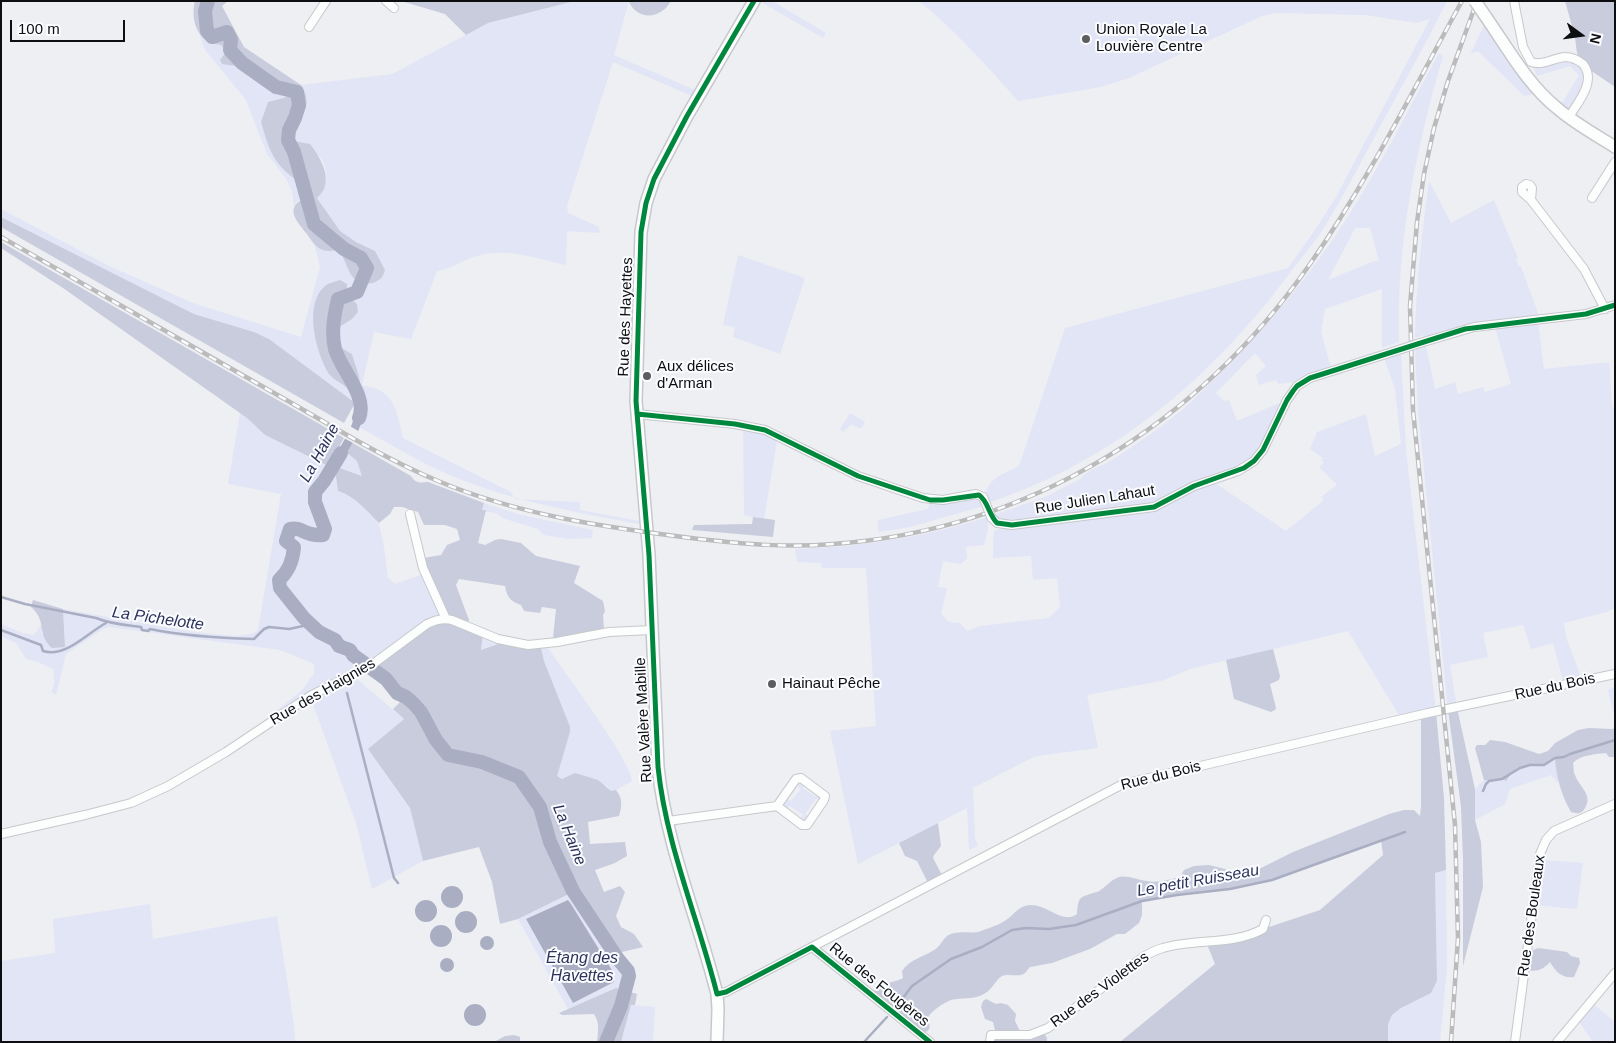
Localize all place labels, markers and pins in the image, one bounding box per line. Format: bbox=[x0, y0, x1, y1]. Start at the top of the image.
place label: Union Royale La Louvière Centre bbox=[1096, 21, 1207, 56]
marker: Union Royale La Louvière Centre bbox=[1080, 33, 1092, 45]
place label: Aux délices d'Arman bbox=[657, 358, 734, 393]
marker: Aux délices d'Arman bbox=[641, 370, 653, 382]
place label: Hainaut Pêche bbox=[782, 675, 880, 693]
marker: Hainaut Pêche bbox=[766, 678, 778, 690]

